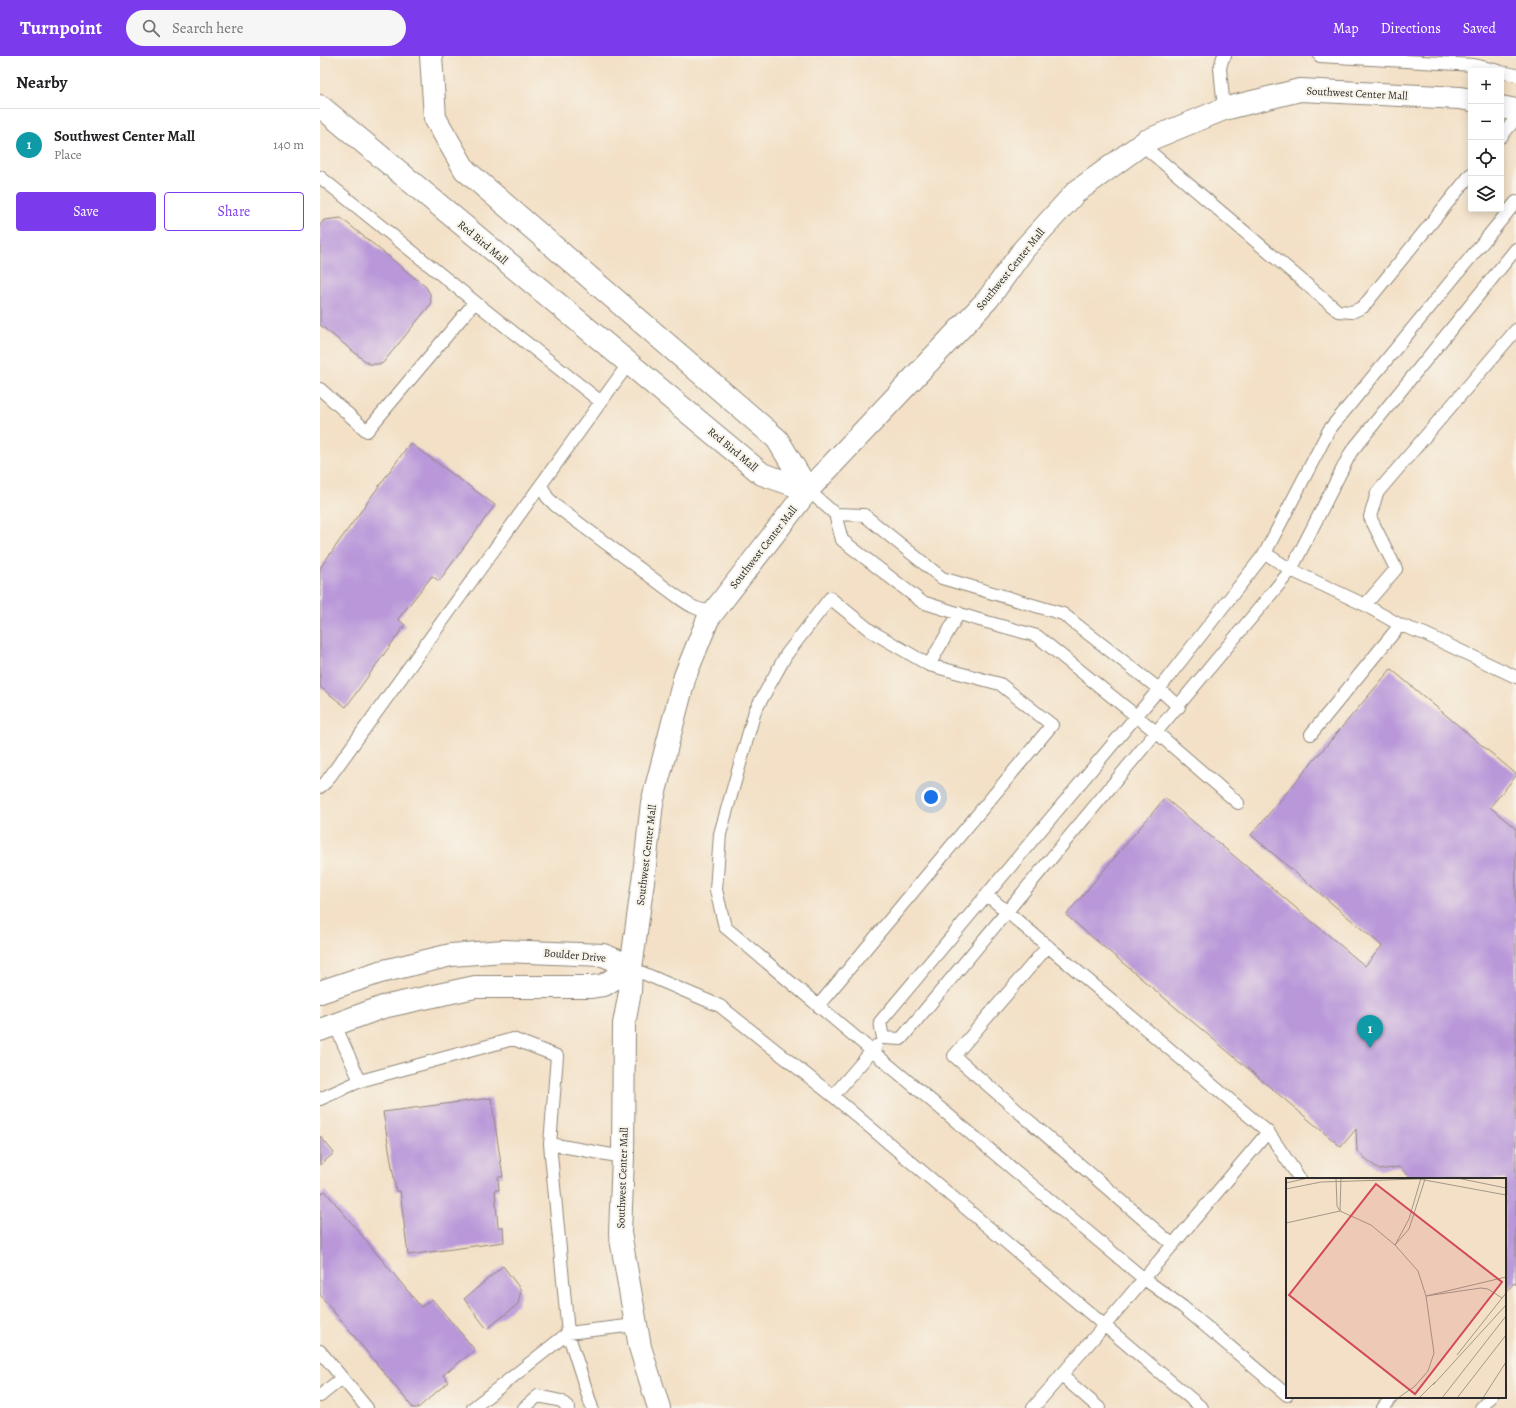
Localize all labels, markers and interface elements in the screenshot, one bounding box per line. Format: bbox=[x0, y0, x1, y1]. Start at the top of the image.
search box bbox=[126, 10, 406, 46]
text: Turnpoint bbox=[20, 15, 102, 41]
icon: search bbox=[140, 17, 162, 39]
text: Search here bbox=[172, 18, 243, 38]
text: Map bbox=[1333, 19, 1359, 38]
text: Directions bbox=[1381, 19, 1441, 38]
text: Saved bbox=[1463, 19, 1496, 38]
map controls bbox=[1468, 68, 1504, 212]
button: + bbox=[1468, 68, 1504, 104]
text: Nearby bbox=[16, 71, 67, 94]
street label: Southwest Center Mall bbox=[1306, 83, 1408, 104]
button: − bbox=[1468, 104, 1504, 140]
text: Southwest Center Mall bbox=[54, 126, 195, 146]
text: 1 bbox=[27, 136, 31, 153]
text: 140 m bbox=[273, 136, 304, 153]
button: locate bbox=[1468, 140, 1504, 176]
text: Place bbox=[54, 146, 82, 163]
button: layers bbox=[1468, 176, 1504, 212]
button: Save bbox=[16, 192, 156, 231]
button: Share bbox=[164, 192, 304, 231]
street label: Red Bird Mall bbox=[455, 217, 511, 268]
street label: Southwest Center Mall bbox=[973, 225, 1048, 313]
street label: Red Bird Mall bbox=[705, 424, 761, 475]
street label: Southwest Center Mall bbox=[726, 503, 801, 592]
your location bbox=[921, 787, 941, 807]
street label: Southwest Center Mall bbox=[633, 804, 660, 906]
street label: Boulder Drive bbox=[543, 945, 607, 966]
pin: 1 bbox=[1357, 1015, 1383, 1048]
street label: Southwest Center Mall bbox=[613, 1127, 632, 1229]
inset map bbox=[1286, 1178, 1506, 1398]

